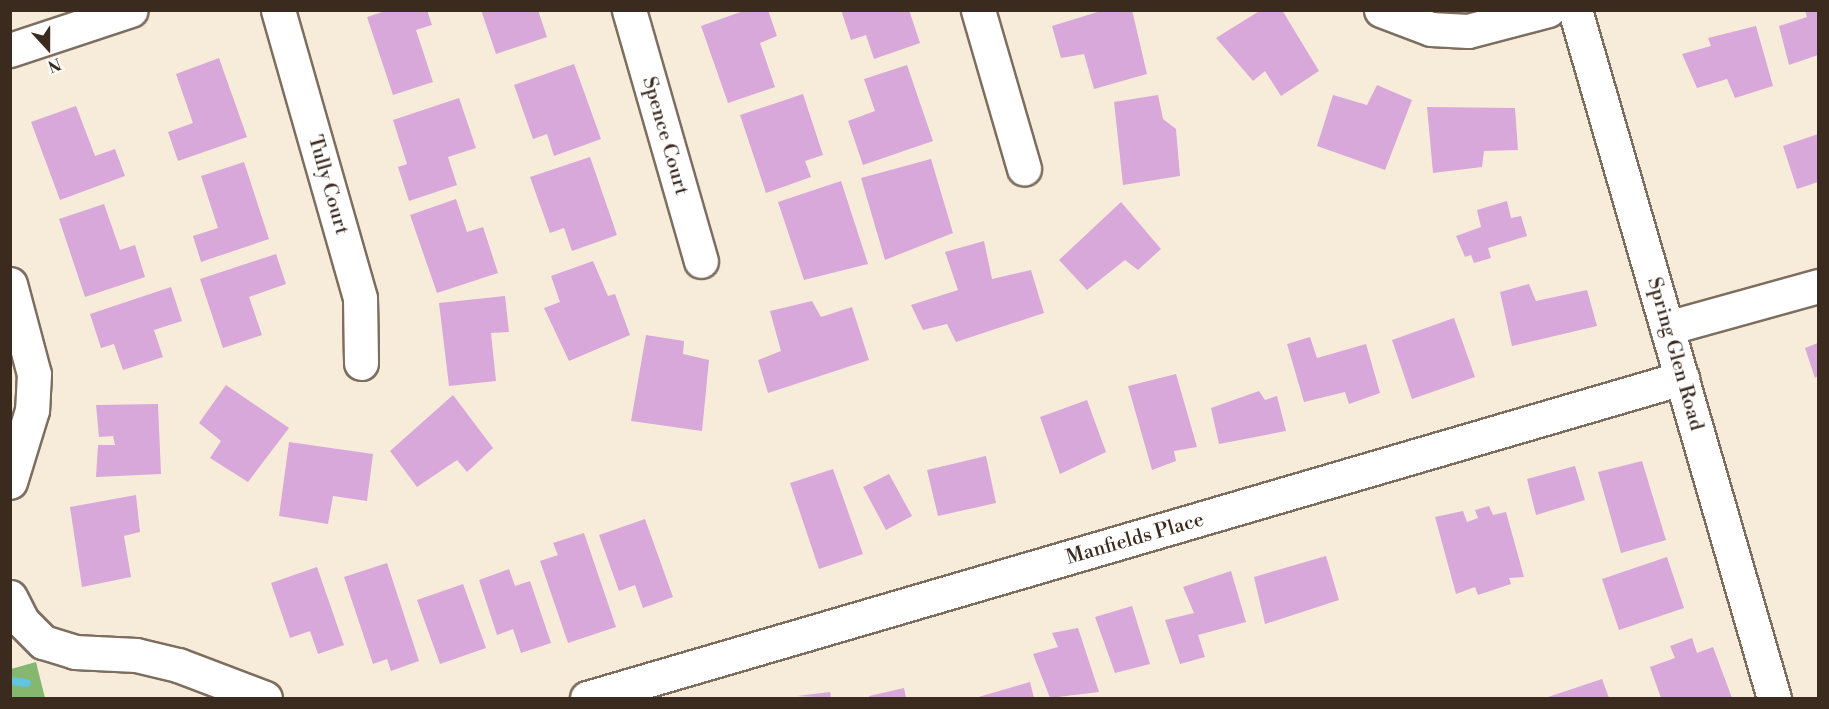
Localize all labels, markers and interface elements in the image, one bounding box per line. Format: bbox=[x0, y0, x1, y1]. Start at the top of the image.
north arrow bbox=[18, 18, 78, 78]
text: N bbox=[45, 53, 64, 76]
street label: Spence Court bbox=[637, 74, 693, 198]
street label: Tully Court bbox=[302, 133, 354, 237]
street label: Spring Glen Road bbox=[1642, 275, 1708, 433]
street label: Manfields Place bbox=[1063, 508, 1207, 570]

